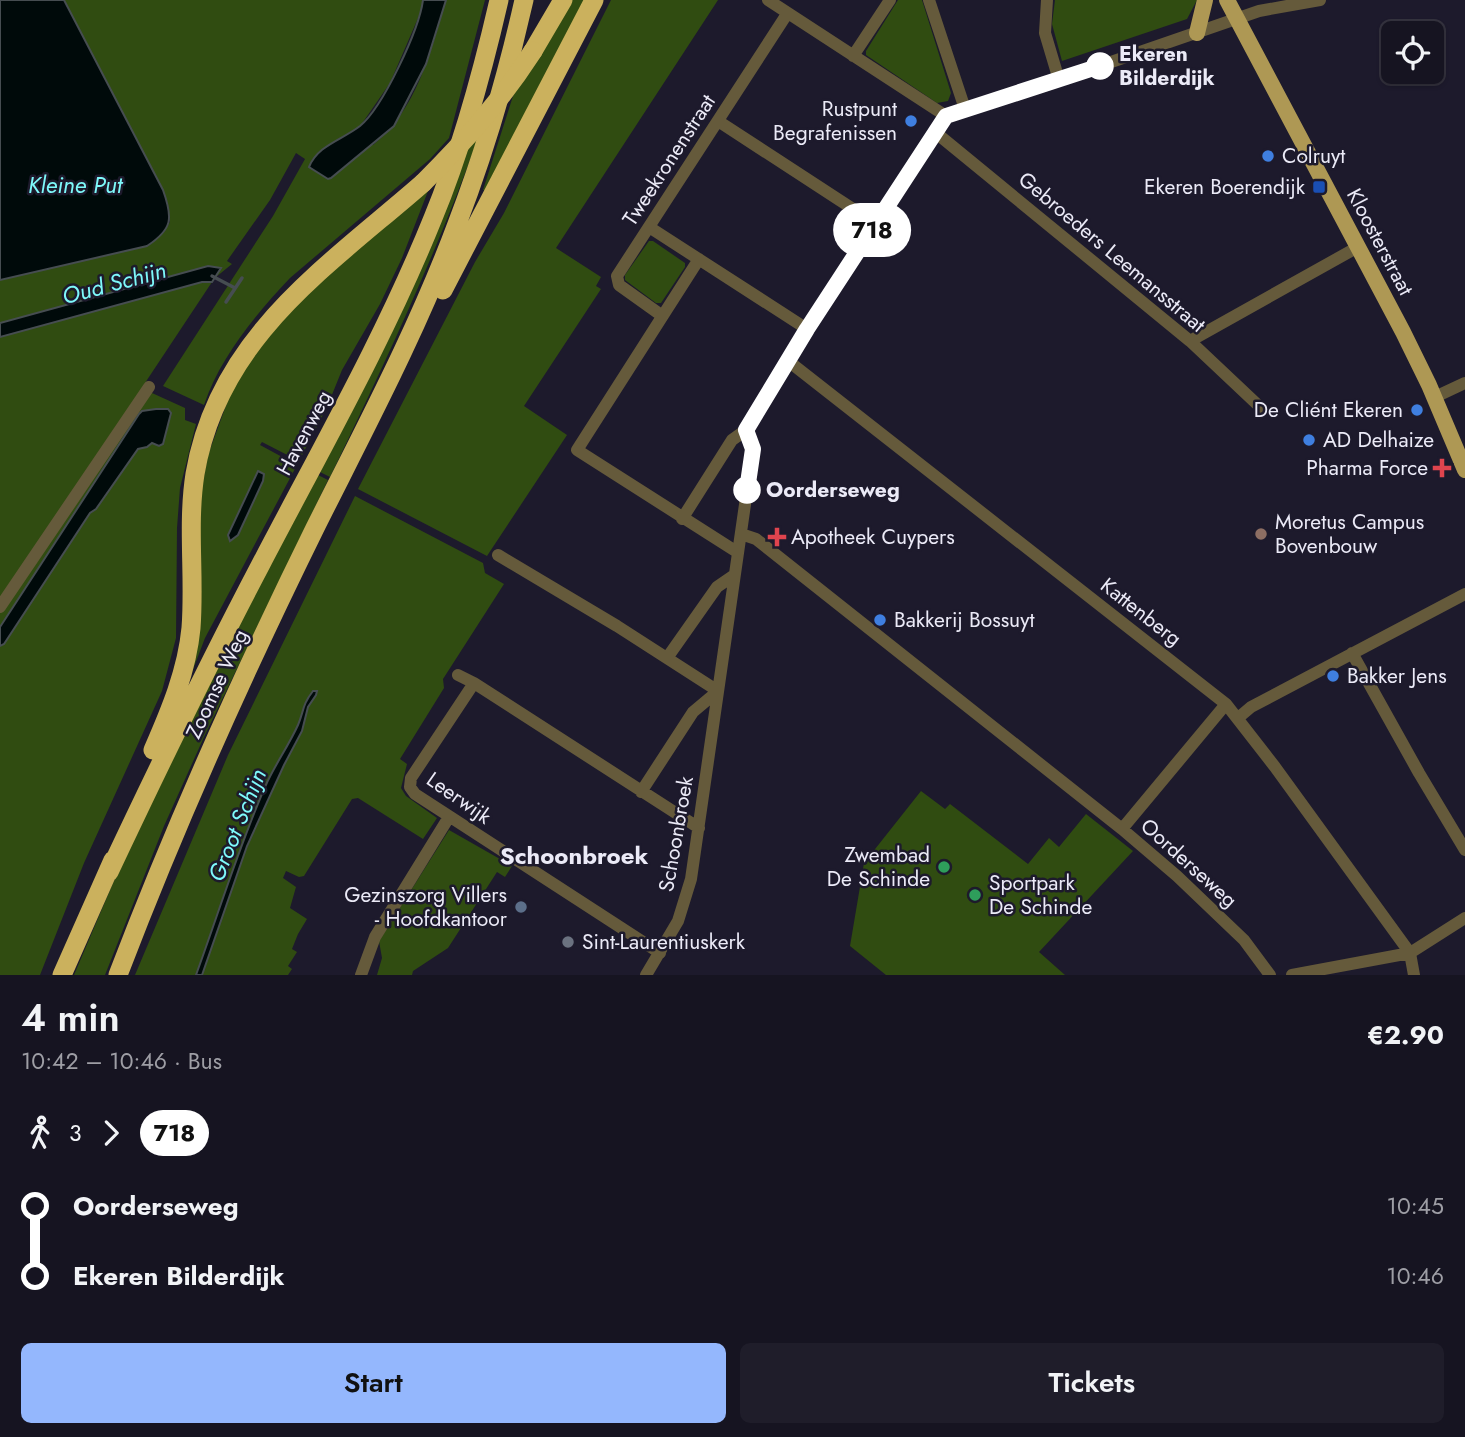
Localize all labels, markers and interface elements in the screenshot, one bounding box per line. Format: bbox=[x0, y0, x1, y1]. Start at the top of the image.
map controls bbox=[1381, 21, 1444, 84]
button: locate bbox=[1381, 21, 1444, 84]
place label: Ekeren Bilderdijk bbox=[1119, 39, 1215, 93]
marker: Ekeren Bilderdijk bbox=[1087, 53, 1113, 79]
street label: Tweekronenstraat bbox=[615, 88, 723, 232]
place label: Rustpunt Begrafenissen bbox=[773, 94, 897, 148]
marker: Rustpunt Begrafenissen bbox=[903, 113, 919, 129]
place label: Colruyt bbox=[1282, 141, 1345, 171]
marker: Colruyt bbox=[1260, 148, 1276, 164]
street label: Gebroeders Leemansstraat bbox=[1012, 165, 1212, 339]
water label: Kleine Put bbox=[28, 168, 124, 202]
place label: Ekeren Boerendijk bbox=[1144, 172, 1306, 202]
marker: Ekeren Boerendijk bbox=[1311, 179, 1327, 195]
street label: Kloosterstraat bbox=[1339, 183, 1421, 301]
line badge: 718 bbox=[832, 207, 912, 253]
text: 718 bbox=[851, 212, 893, 247]
water label: Oud Schijn bbox=[58, 253, 170, 313]
street label: Havenweg bbox=[269, 385, 339, 481]
place label: De Cliént Ekeren bbox=[1254, 395, 1403, 425]
marker: De Cliént Ekeren bbox=[1409, 402, 1425, 418]
place label: AD Delhaize bbox=[1323, 425, 1434, 455]
marker: AD Delhaize bbox=[1301, 432, 1317, 448]
place label: Pharma Force bbox=[1306, 453, 1428, 483]
marker: Pharma Force bbox=[1434, 460, 1450, 476]
place label: Oorderseweg bbox=[766, 475, 900, 505]
marker: Oorderseweg bbox=[734, 477, 760, 503]
place label: Moretus Campus Bovenbouw bbox=[1275, 507, 1424, 561]
place label: Apotheek Cuypers bbox=[791, 522, 955, 552]
marker: Moretus Campus Bovenbouw bbox=[1253, 526, 1269, 542]
marker: Apotheek Cuypers bbox=[769, 529, 785, 545]
street label: Kattenberg bbox=[1094, 571, 1188, 653]
place label: Bakkerij Bossuyt bbox=[894, 605, 1034, 635]
marker: Bakkerij Bossuyt bbox=[872, 612, 888, 628]
street label: Zoomse Weg bbox=[179, 624, 255, 744]
place label: Bakker Jens bbox=[1347, 661, 1447, 691]
marker: Bakker Jens bbox=[1325, 668, 1341, 684]
water label: Groot Schijn bbox=[199, 763, 275, 887]
street label: Leerwijk bbox=[420, 765, 498, 832]
street label: Schoonbroek bbox=[651, 773, 701, 894]
street label: Oorderseweg bbox=[1134, 811, 1244, 915]
district label: Schoonbroek bbox=[500, 838, 648, 873]
place label: Zwembad De Schinde bbox=[827, 840, 930, 894]
marker: Zwembad De Schinde bbox=[936, 859, 952, 875]
place label: Sportpark De Schinde bbox=[989, 868, 1092, 922]
place label: Gezinszorg Villers - Hoofdkantoor bbox=[344, 880, 508, 934]
marker: Sportpark De Schinde bbox=[967, 887, 983, 903]
marker: Gezinszorg Villers - Hoofdkantoor bbox=[513, 899, 529, 915]
place label: Sint-Laurentiuskerk bbox=[582, 927, 746, 957]
marker: Sint-Laurentiuskerk bbox=[560, 934, 576, 950]
text: 4 min bbox=[21, 990, 120, 1045]
text: €2.90 bbox=[1367, 1016, 1444, 1054]
text: 10:42 – 10:46 · Bus bbox=[21, 1044, 222, 1078]
icon: walk bbox=[21, 1114, 59, 1152]
icon: forward bbox=[92, 1114, 130, 1152]
text: 718 bbox=[154, 1115, 195, 1150]
text: 3 bbox=[69, 1116, 82, 1150]
text: Oorderseweg bbox=[73, 1187, 239, 1225]
text: 10:45 bbox=[1387, 1189, 1444, 1223]
text: Ekeren Bilderdijk bbox=[73, 1257, 285, 1295]
text: 10:46 bbox=[1386, 1259, 1444, 1293]
button: Start bbox=[21, 1343, 726, 1423]
button: Tickets bbox=[740, 1343, 1444, 1423]

